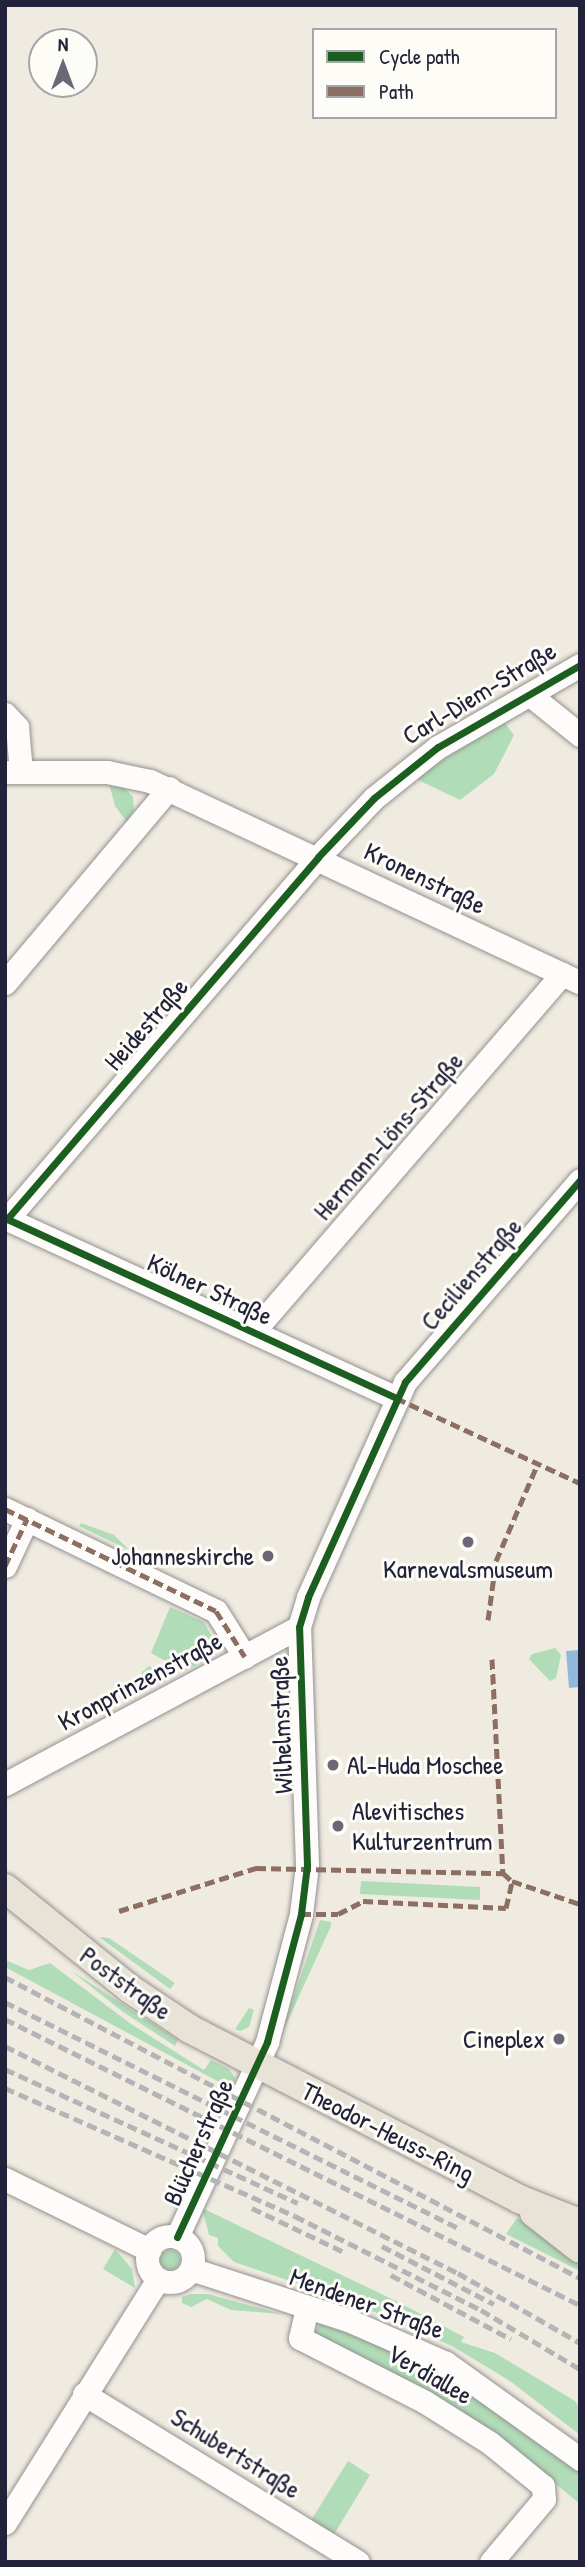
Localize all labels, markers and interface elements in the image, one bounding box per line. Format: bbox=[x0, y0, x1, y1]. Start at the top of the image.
north arrow bbox=[28, 28, 98, 98]
legend bbox=[312, 28, 557, 119]
text: N bbox=[58, 31, 68, 57]
text: Cycle path bbox=[379, 42, 460, 71]
text: Path bbox=[379, 77, 413, 106]
street label: Carl-Diem-Straße bbox=[396, 635, 562, 751]
street label: Kronenstraße bbox=[359, 835, 491, 921]
street label: Heidestraße bbox=[97, 971, 195, 1077]
street label: Hermann-Löns-Straße bbox=[307, 1046, 469, 1226]
street label: Cecilienstraße bbox=[414, 1211, 528, 1337]
street label: Kölner Straße bbox=[143, 1246, 277, 1332]
marker: Karnevalsmuseum bbox=[460, 1534, 476, 1550]
place label: Johanneskirche bbox=[111, 1540, 254, 1572]
marker: Johanneskirche bbox=[260, 1548, 276, 1564]
place label: Karnevalsmuseum bbox=[383, 1553, 553, 1585]
street label: Kronprinzenstraße bbox=[53, 1625, 227, 1737]
street label: Wilhelmstraße bbox=[263, 1656, 299, 1794]
place label: Al-Huda Moschee bbox=[347, 1749, 504, 1781]
marker: Al-Huda Moschee bbox=[325, 1757, 341, 1773]
place label: Alevitisches Kulturzentrum bbox=[352, 1795, 493, 1856]
marker: Alevitisches Kulturzentrum bbox=[330, 1818, 346, 1834]
street label: Poststraße bbox=[74, 1939, 178, 2027]
place label: Cineplex bbox=[463, 2023, 545, 2055]
marker: Cineplex bbox=[551, 2031, 567, 2047]
street label: Blücherstraße bbox=[156, 2074, 240, 2210]
street label: Theodor-Heuss-Ring bbox=[297, 2075, 479, 2189]
street label: Mendener Straße bbox=[286, 2261, 448, 2345]
street label: Verdiallee bbox=[382, 2337, 478, 2411]
street label: Schubertstraße bbox=[166, 2401, 306, 2505]

